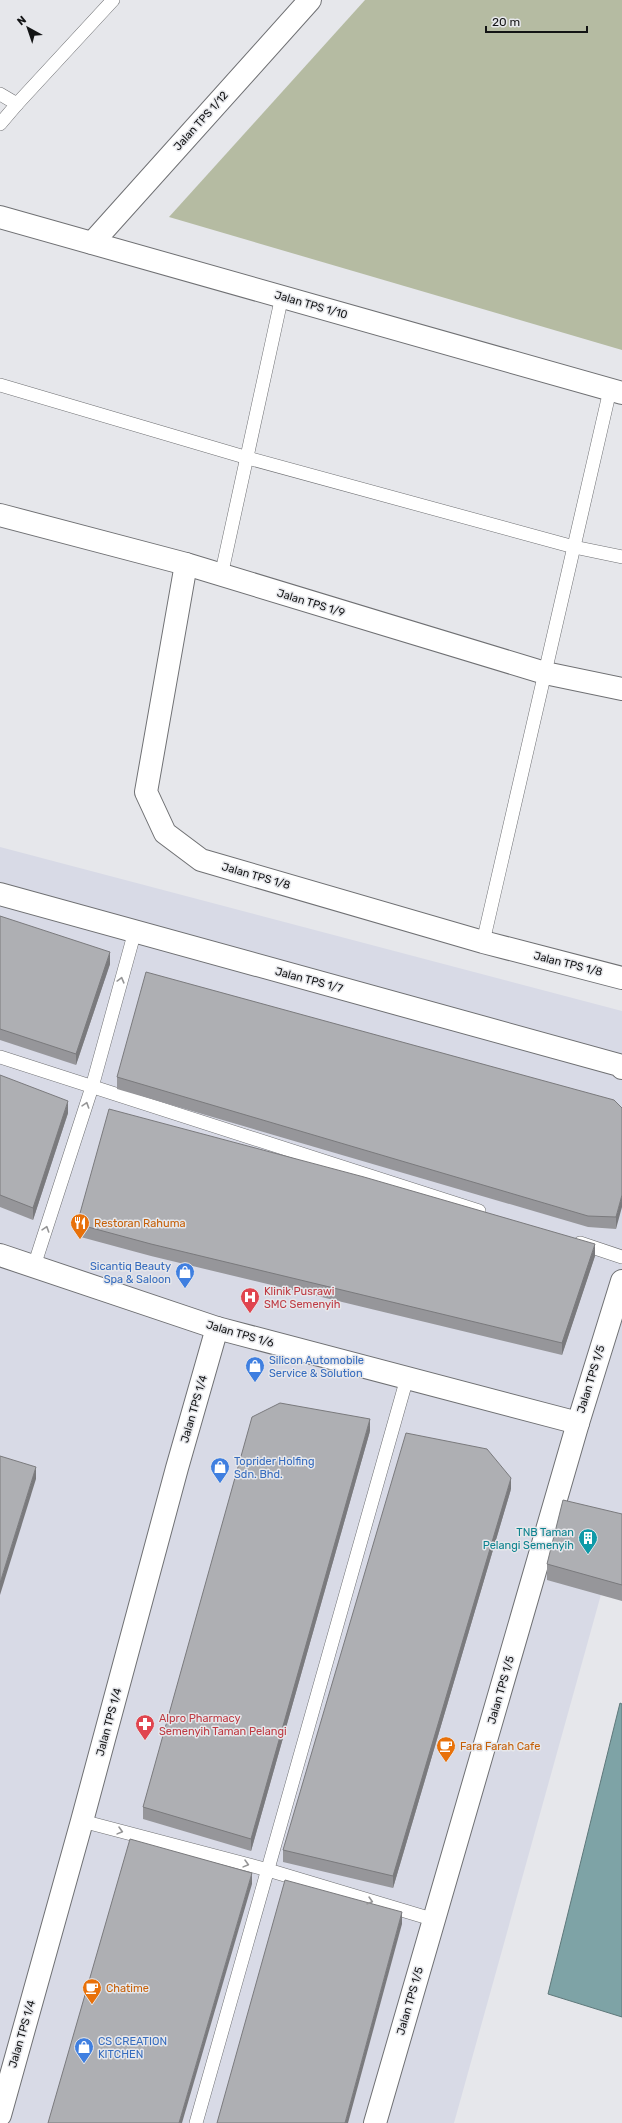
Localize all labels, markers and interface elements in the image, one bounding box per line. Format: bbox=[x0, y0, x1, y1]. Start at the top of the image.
north arrow bbox=[8, 8, 48, 48]
scale bar bbox=[486, 8, 587, 34]
text: N bbox=[15, 13, 29, 28]
text: 20 m bbox=[492, 15, 520, 29]
street label: Jalan TPS 1/12 bbox=[171, 89, 231, 153]
street label: Jalan TPS 1/10 bbox=[273, 288, 349, 322]
street label: Jalan TPS 1/9 bbox=[275, 587, 347, 619]
street label: Jalan TPS 1/8 bbox=[220, 860, 292, 892]
street label: Jalan TPS 1/8 bbox=[532, 949, 604, 979]
street label: Jalan TPS 1/7 bbox=[274, 965, 345, 995]
one-way arrow bbox=[116, 977, 125, 984]
one-way arrow bbox=[81, 1102, 90, 1109]
restaurant icon: Restoran Rahuma bbox=[69, 1212, 91, 1240]
place label: Restoran Rahuma bbox=[94, 1217, 186, 1230]
one-way arrow bbox=[41, 1226, 50, 1233]
place label: Sicantiq Beauty Spa & Saloon bbox=[90, 1260, 171, 1286]
shop icon: Sicantiq Beauty Spa & Saloon bbox=[174, 1261, 196, 1289]
place label: Klinik Pusrawi SMC Semenyih bbox=[264, 1285, 340, 1311]
hospital icon: Klinik Pusrawi SMC Semenyih bbox=[239, 1286, 261, 1314]
street label: Jalan TPS 1/6 bbox=[205, 1318, 276, 1350]
street label: Jalan TPS 1/5 bbox=[575, 1343, 608, 1415]
place label: Silicon Automobile Service & Solution bbox=[269, 1354, 364, 1380]
shop icon: Silicon Automobile Service & Solution bbox=[244, 1355, 266, 1383]
street label: Jalan TPS 1/4 bbox=[178, 1373, 210, 1444]
place label: Toprider Holfing Sdn. Bhd. bbox=[234, 1455, 314, 1481]
shop icon: Toprider Holfing Sdn. Bhd. bbox=[209, 1456, 231, 1484]
place label: TNB Taman Pelangi Semenyih bbox=[483, 1526, 574, 1552]
building icon: TNB Taman Pelangi Semenyih bbox=[577, 1527, 599, 1555]
street label: Jalan TPS 1/5 bbox=[485, 1654, 517, 1726]
street label: Jalan TPS 1/4 bbox=[94, 1686, 124, 1758]
place label: Alpro Pharmacy Semenyih Taman Pelangi bbox=[159, 1712, 287, 1738]
pharmacy icon: Alpro Pharmacy Semenyih Taman Pelangi bbox=[134, 1713, 156, 1741]
cafe icon: Fara Farah Cafe bbox=[435, 1735, 457, 1763]
place label: Fara Farah Cafe bbox=[460, 1740, 540, 1753]
one-way arrow bbox=[116, 1826, 123, 1835]
one-way arrow bbox=[242, 1859, 249, 1868]
one-way arrow bbox=[367, 1896, 374, 1905]
street label: Jalan TPS 1/5 bbox=[394, 1965, 426, 2037]
cafe icon: Chatime bbox=[81, 1977, 103, 2005]
place label: Chatime bbox=[106, 1982, 149, 1995]
street label: Jalan TPS 1/4 bbox=[6, 1998, 38, 2069]
place label: CS CREATION KITCHEN bbox=[98, 2035, 167, 2061]
shop icon: CS CREATION KITCHEN bbox=[73, 2036, 95, 2064]

